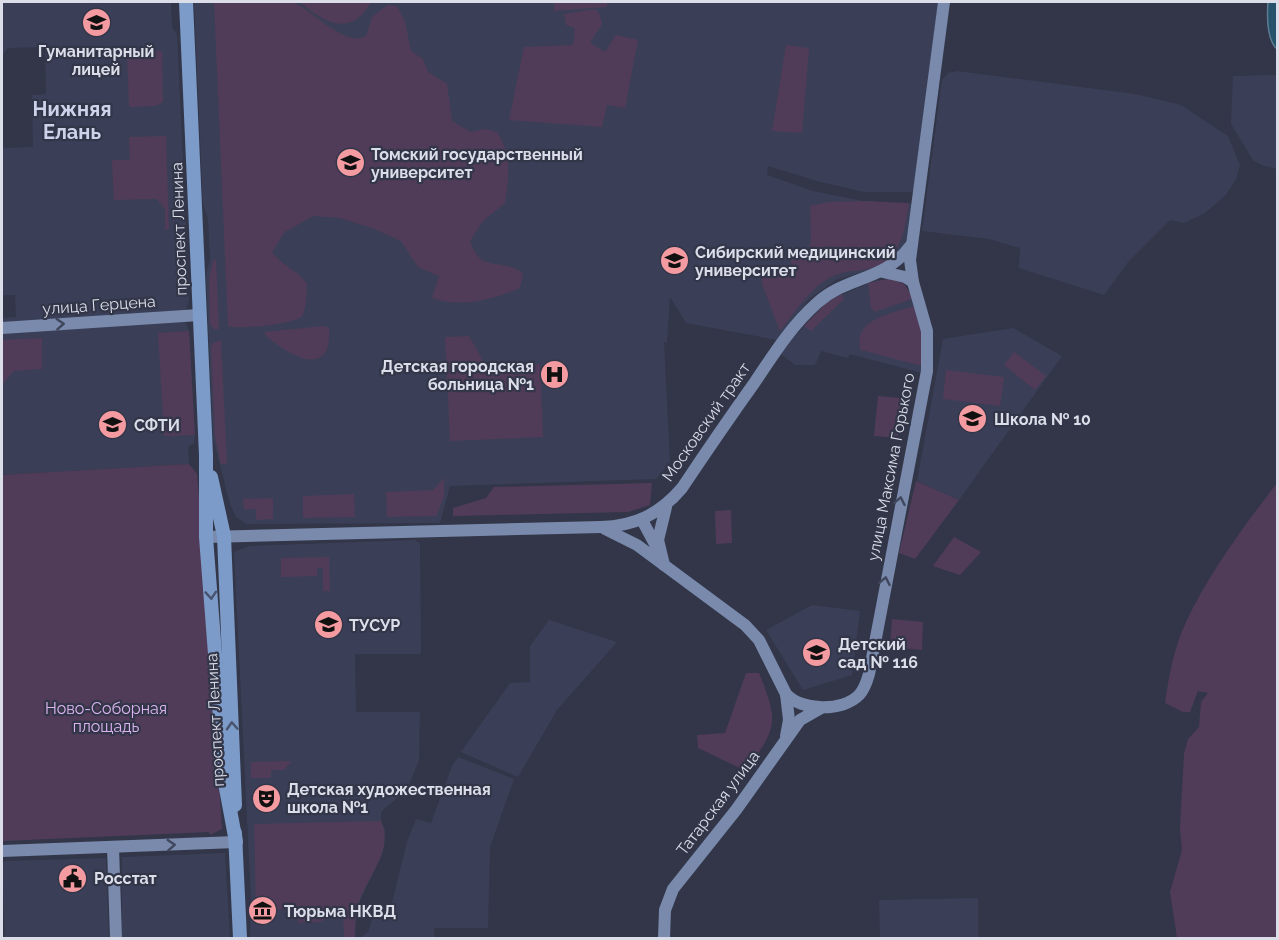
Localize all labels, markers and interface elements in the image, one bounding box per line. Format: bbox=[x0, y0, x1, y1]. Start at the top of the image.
school or university icon: Гуманитарный лицей bbox=[80, 7, 112, 39]
place label: Гуманитарный лицей bbox=[38, 42, 154, 79]
district label: Нижняя Елань bbox=[33, 97, 111, 144]
place label: Томский государственный университет bbox=[371, 145, 583, 182]
school or university icon: Томский государственный университет bbox=[334, 147, 366, 179]
street label: проспект Ленина bbox=[167, 162, 191, 296]
place label: Сибирский медицинский университет bbox=[695, 243, 896, 280]
school or university icon: Сибирский медицинский университет bbox=[658, 245, 690, 277]
street label: улица Герцена bbox=[42, 292, 156, 318]
one-way arrow bbox=[55, 318, 64, 331]
place label: Детская городская больница №1 bbox=[381, 357, 534, 394]
hospital icon: Детская городская больница №1 bbox=[539, 359, 571, 391]
street label: Московский тракт bbox=[658, 359, 754, 485]
street label: улица Максима Горького bbox=[863, 371, 919, 563]
school or university icon: Школа № 10 bbox=[957, 403, 989, 435]
school or university icon: СФТИ bbox=[97, 409, 129, 441]
place label: Школа № 10 bbox=[994, 410, 1091, 429]
place label: СФТИ bbox=[134, 416, 180, 435]
one-way arrow bbox=[893, 496, 906, 506]
one-way arrow bbox=[878, 576, 891, 586]
one-way arrow bbox=[204, 590, 217, 600]
school or university icon: ТУСУР bbox=[312, 609, 344, 641]
place label: ТУСУР bbox=[349, 616, 400, 635]
place label: Детский сад № 116 bbox=[838, 635, 918, 672]
school or university icon: Детский сад № 116 bbox=[801, 637, 833, 669]
street label: проспект Ленина bbox=[202, 653, 228, 787]
park label: Ново-Соборная площадь bbox=[45, 699, 167, 736]
one-way arrow bbox=[226, 721, 239, 730]
street label: Татарская улица bbox=[673, 747, 763, 859]
place label: Детская художественная школа №1 bbox=[287, 780, 491, 817]
theatre icon: Детская художественная школа №1 bbox=[250, 782, 282, 814]
one-way arrow bbox=[167, 838, 176, 851]
public building icon: Росстат bbox=[57, 862, 89, 894]
place label: Росстат bbox=[94, 869, 157, 888]
museum icon: Тюрьма НКВД bbox=[247, 895, 279, 927]
place label: Тюрьма НКВД bbox=[284, 902, 396, 921]

